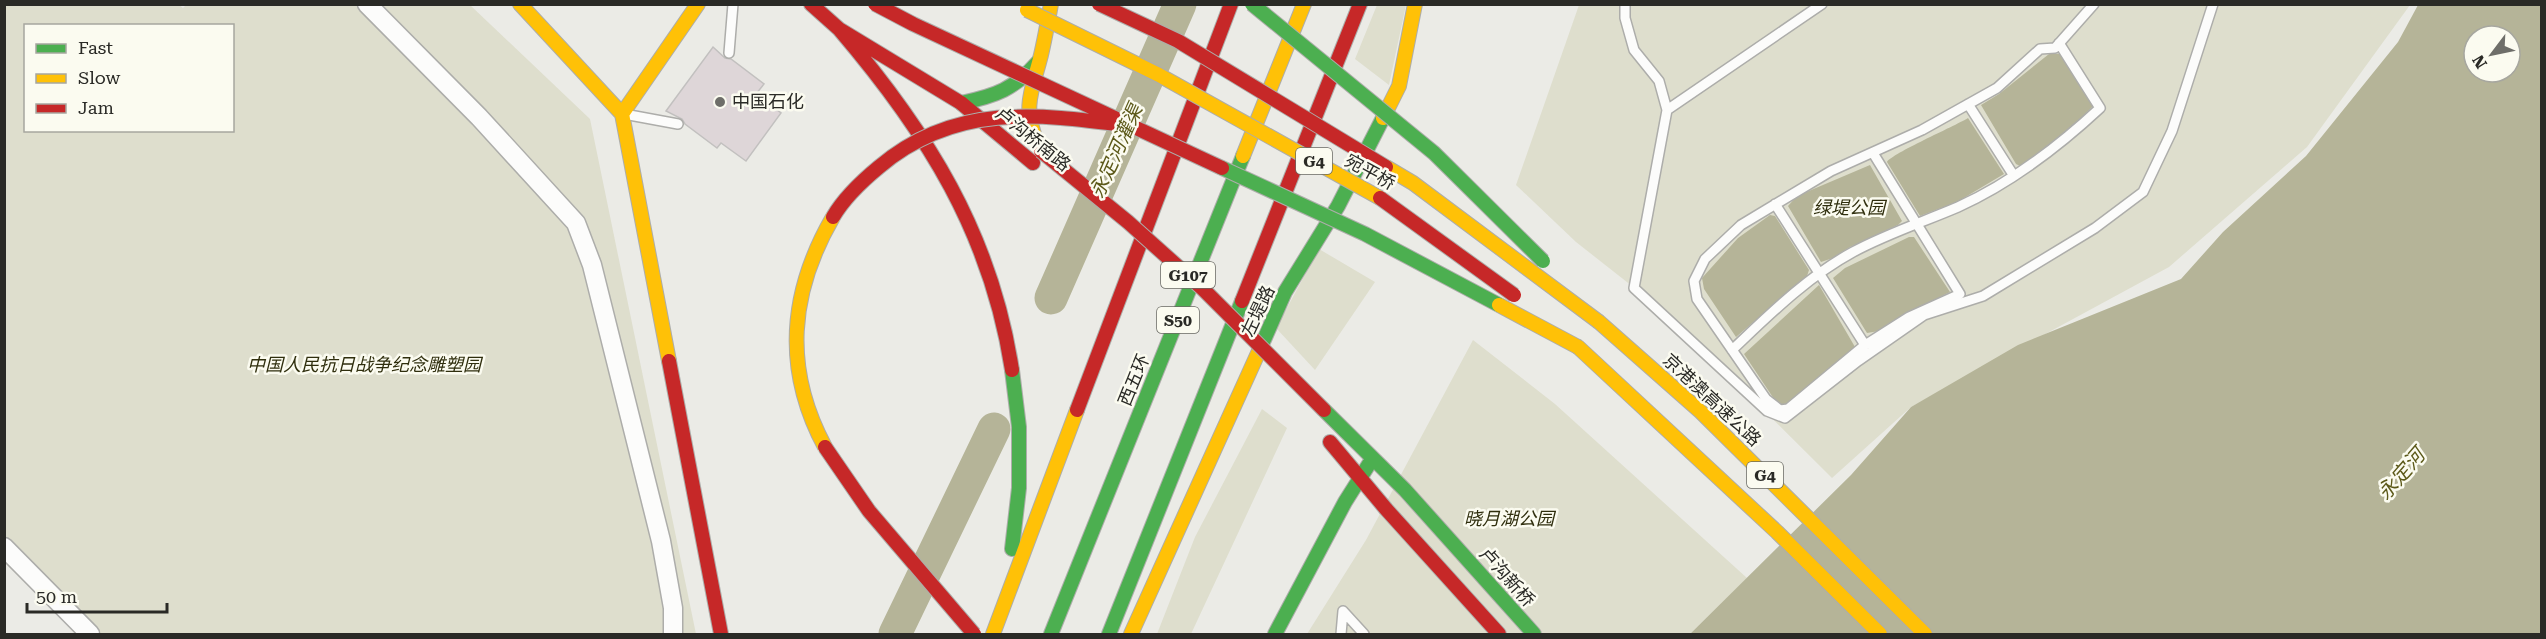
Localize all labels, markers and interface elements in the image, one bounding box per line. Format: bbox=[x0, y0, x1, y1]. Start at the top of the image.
legend bbox=[24, 24, 234, 132]
north arrow bbox=[2462, 24, 2522, 84]
text: Fast bbox=[78, 37, 113, 58]
text: N bbox=[2468, 51, 2491, 72]
text: Slow bbox=[78, 67, 120, 88]
place label: 中国石化 bbox=[732, 91, 804, 112]
marker: 中国石化 bbox=[713, 95, 727, 109]
text: Jam bbox=[78, 97, 114, 118]
water label: 永定河灌渠 bbox=[1085, 98, 1149, 202]
street label: 卢沟桥南路 bbox=[992, 102, 1075, 175]
road number: G4 bbox=[1296, 148, 1332, 174]
street label: 宛平桥 bbox=[1342, 149, 1399, 194]
park label: 绿堤公园 bbox=[1813, 197, 1888, 218]
road number: G107 bbox=[1161, 262, 1215, 288]
street label: 左堤路 bbox=[1237, 282, 1278, 340]
road number: S50 bbox=[1157, 307, 1199, 333]
street label: 京港澳高速公路 bbox=[1659, 349, 1766, 450]
street label: 西五环 bbox=[1114, 351, 1153, 409]
park label: 中国人民抗日战争纪念雕塑园 bbox=[247, 354, 484, 375]
water label: 永定河 bbox=[2372, 440, 2432, 505]
road number: G4 bbox=[1747, 462, 1783, 488]
park label: 晓月湖公园 bbox=[1464, 508, 1557, 529]
street label: 卢沟新桥 bbox=[1475, 543, 1539, 610]
scale bar bbox=[27, 576, 166, 614]
text: 50 m bbox=[36, 586, 77, 607]

